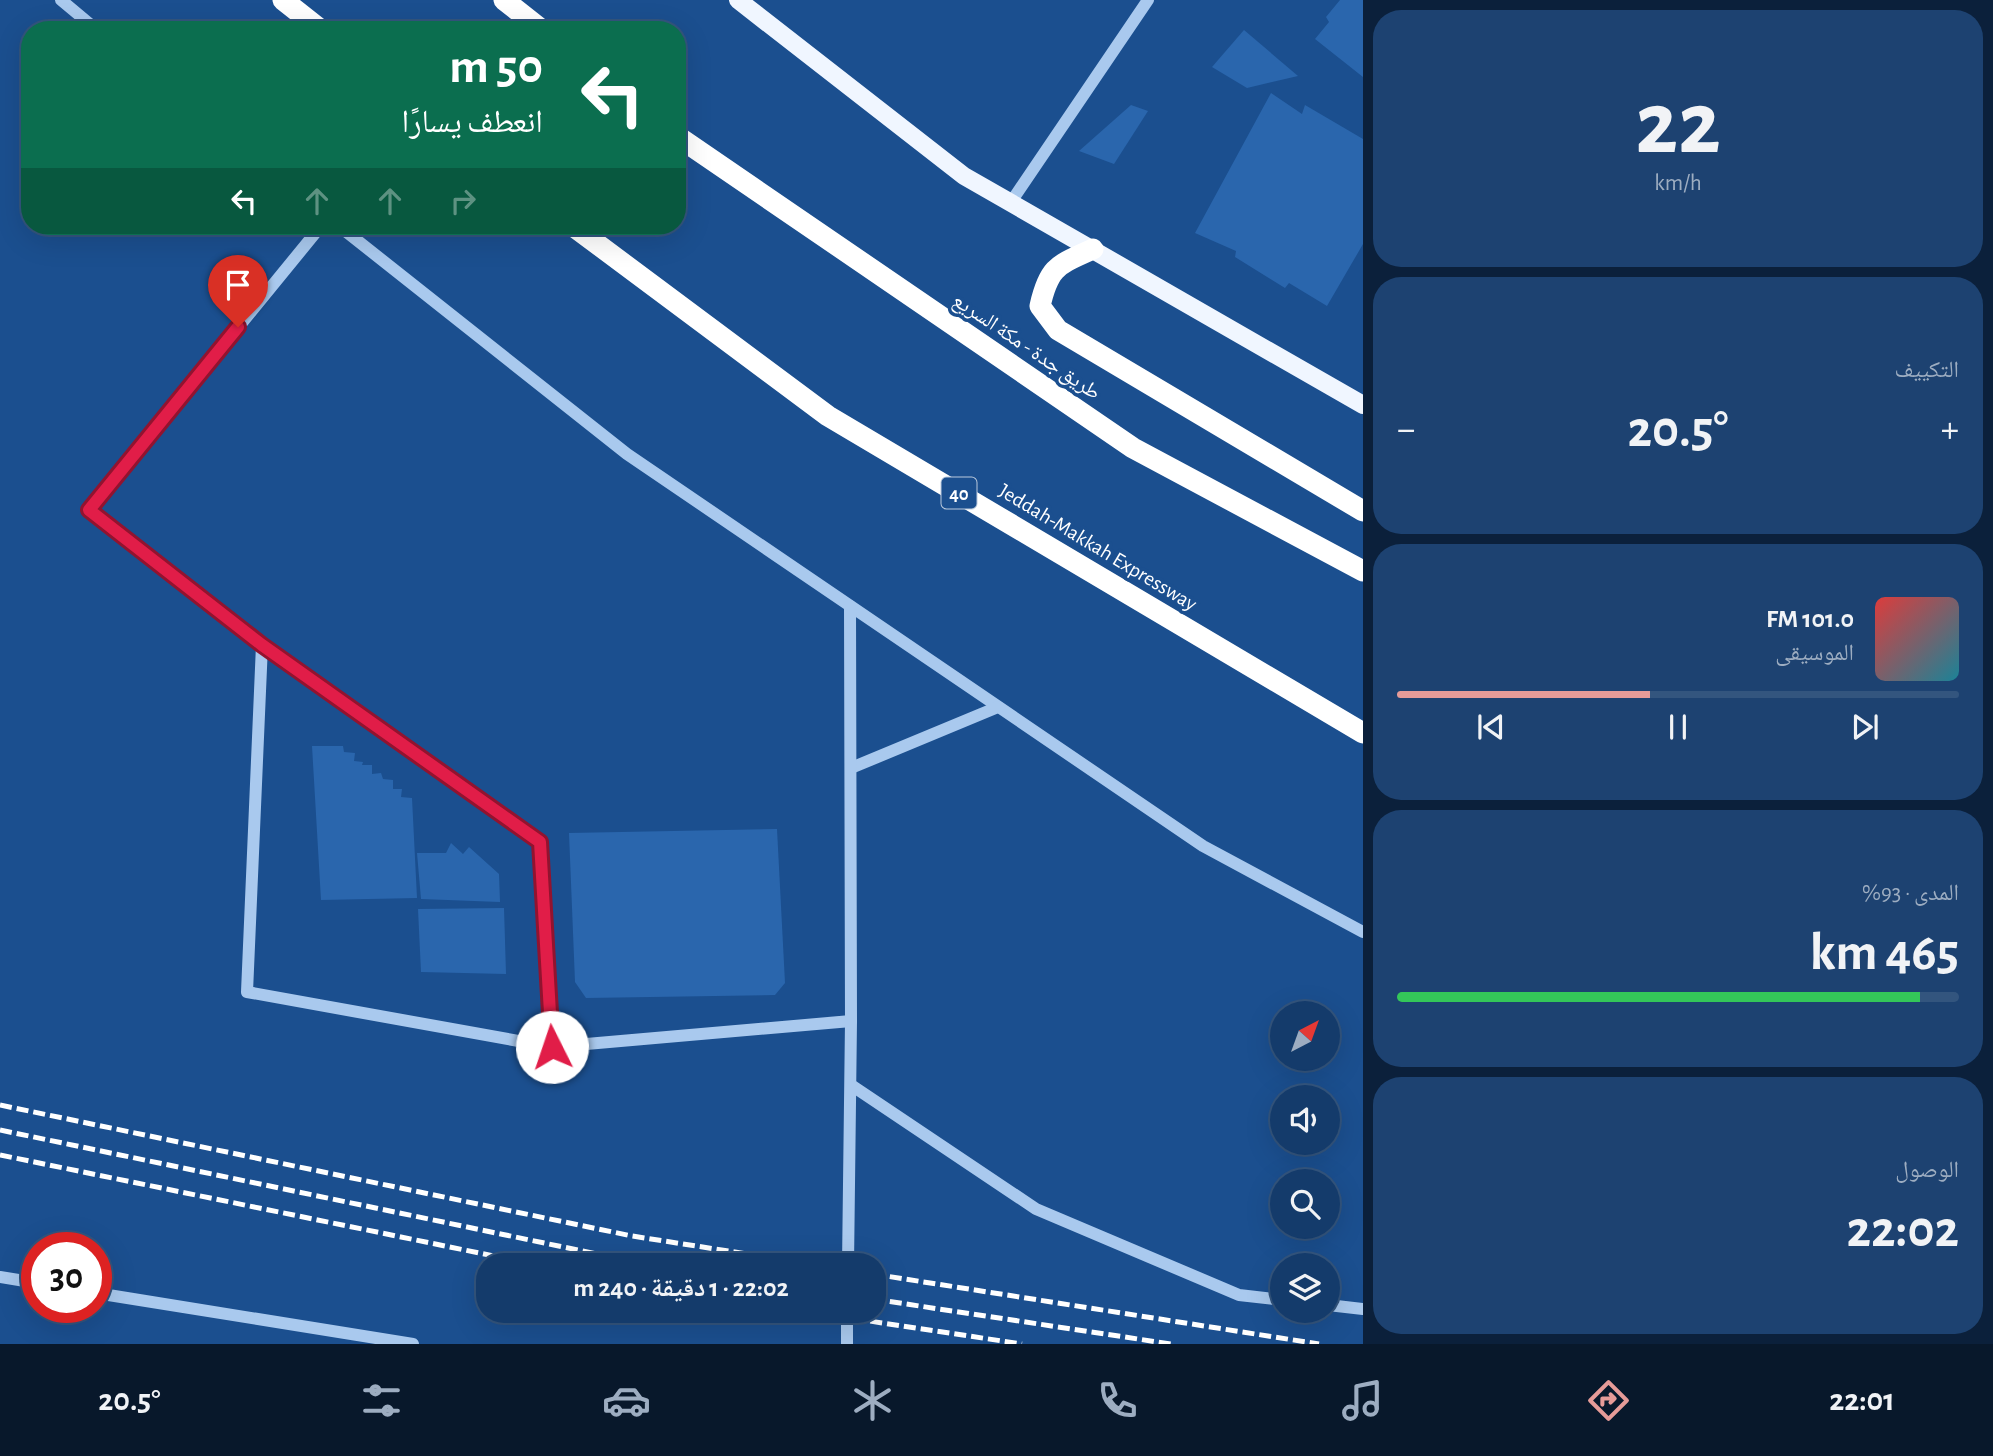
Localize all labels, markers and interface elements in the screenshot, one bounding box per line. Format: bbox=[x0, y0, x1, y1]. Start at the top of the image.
text: 50 m bbox=[449, 43, 543, 92]
icon: left bbox=[567, 49, 658, 140]
text: 22 bbox=[1635, 79, 1721, 170]
text: انعطف يسارًا bbox=[402, 106, 543, 138]
text: km/h bbox=[1654, 172, 1702, 195]
icon: left bbox=[225, 182, 263, 220]
icon: ahead bbox=[298, 182, 336, 220]
icon: ahead bbox=[371, 182, 409, 220]
icon: right bbox=[444, 182, 482, 220]
pin bbox=[208, 255, 268, 327]
icon: arrive bbox=[219, 266, 257, 304]
street label: طريق جدة - مكة السريع bbox=[948, 289, 1104, 405]
text: التكييف bbox=[1894, 359, 1959, 382]
text: 20.5° bbox=[1627, 404, 1729, 456]
text: − bbox=[1397, 411, 1415, 449]
text: + bbox=[1941, 411, 1959, 449]
road number: 40 bbox=[942, 478, 976, 508]
street label: Jeddah-Makkah Expressway bbox=[995, 480, 1200, 615]
text: 101.0 FM bbox=[1766, 606, 1854, 632]
text: الموسيقى bbox=[1775, 642, 1854, 665]
icon: previous bbox=[1472, 708, 1510, 746]
icon: pause bbox=[1659, 708, 1697, 746]
icon: next bbox=[1846, 708, 1884, 746]
text: المدى · 93% bbox=[1862, 882, 1959, 905]
text: 465 km bbox=[1810, 927, 1959, 979]
north arrow bbox=[1270, 1001, 1340, 1071]
map controls bbox=[1270, 1001, 1340, 1323]
position arrow bbox=[515, 1010, 589, 1084]
button: sound bbox=[1270, 1085, 1340, 1155]
text: الوصول bbox=[1895, 1159, 1959, 1182]
button: search bbox=[1270, 1169, 1340, 1239]
text: 22:02 bbox=[1847, 1204, 1959, 1256]
speed limit sign: 30 bbox=[21, 1232, 112, 1323]
button: layers bbox=[1270, 1253, 1340, 1323]
text: 22:02 · 1 دقيقة · 240 m bbox=[573, 1275, 789, 1301]
icon: filters bbox=[357, 1376, 406, 1425]
icon: car bbox=[602, 1376, 651, 1425]
icon: climate bbox=[848, 1376, 897, 1425]
icon: phone bbox=[1093, 1376, 1142, 1425]
icon: music bbox=[1338, 1376, 1387, 1425]
icon: directions bbox=[1584, 1376, 1633, 1425]
text: 20.5° bbox=[98, 1384, 161, 1416]
text: 22:01 bbox=[1829, 1384, 1895, 1416]

